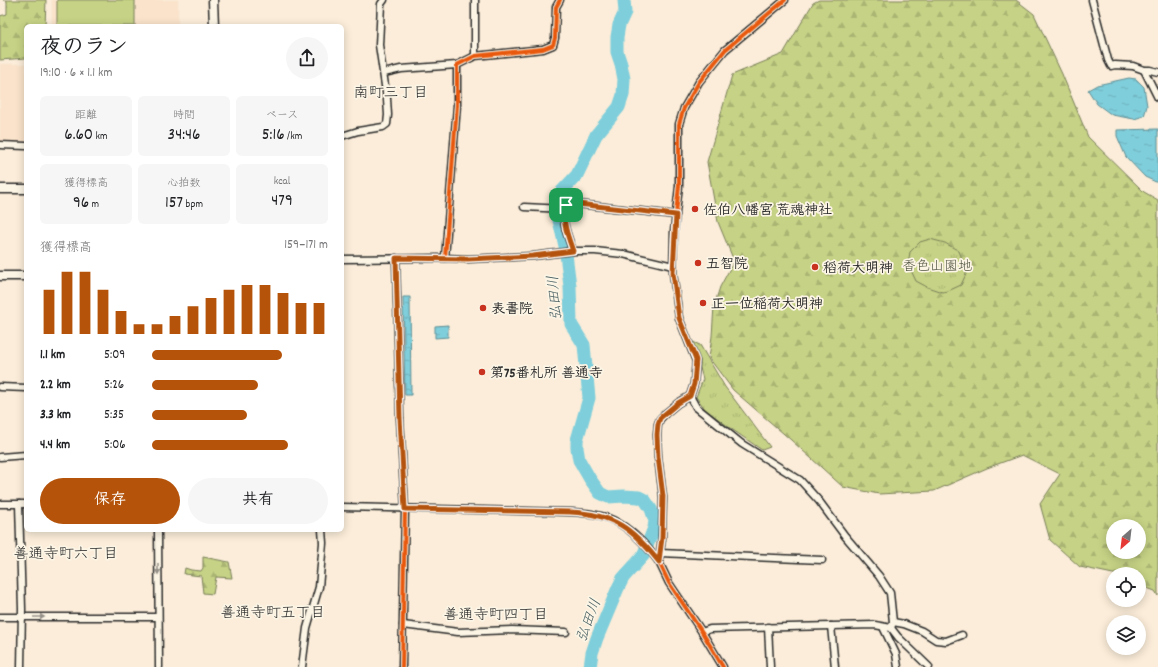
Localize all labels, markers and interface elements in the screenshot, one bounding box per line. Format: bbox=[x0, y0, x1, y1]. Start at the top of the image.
text: 夜のラン bbox=[40, 33, 128, 64]
button: share bbox=[286, 37, 328, 79]
text: 19:10 · 6 × 1.1 km bbox=[40, 64, 112, 83]
district label: 南町三丁目 bbox=[353, 83, 429, 105]
text: 距離 bbox=[75, 108, 97, 124]
text: 時間 bbox=[173, 108, 195, 124]
text: ペース bbox=[266, 108, 298, 124]
text: 6.60 bbox=[64, 124, 93, 148]
text: 34:46 bbox=[168, 124, 200, 148]
text: 5:16 bbox=[262, 124, 285, 148]
text: km bbox=[93, 129, 108, 145]
text: /km bbox=[285, 129, 302, 145]
text: kcal bbox=[274, 174, 290, 190]
text: 獲得標高 bbox=[64, 176, 108, 192]
text: 心拍数 bbox=[168, 176, 201, 192]
pin bbox=[549, 188, 583, 222]
text: 479 bbox=[271, 190, 293, 214]
text: 96 bbox=[73, 192, 89, 216]
text: 157 bbox=[165, 192, 183, 216]
icon: arrive bbox=[555, 194, 577, 216]
text: m bbox=[89, 197, 99, 213]
text: bpm bbox=[183, 197, 203, 213]
place label: 佐伯八幡宮 荒魂神社 bbox=[703, 201, 832, 221]
marker: 佐伯八幡宮 荒魂神社 bbox=[690, 204, 700, 214]
text: 159–171 m bbox=[284, 236, 328, 255]
text: 獲得標高 bbox=[40, 239, 92, 258]
place label: 五智院 bbox=[706, 255, 748, 275]
park label: 香色山園地 bbox=[902, 257, 972, 277]
marker: 五智院 bbox=[693, 258, 703, 268]
place label: 稻荷大明神 bbox=[823, 259, 893, 279]
marker: 稻荷大明神 bbox=[810, 262, 820, 272]
water label: 弘田川 bbox=[543, 274, 569, 321]
place label: 正一位稲荷大明神 bbox=[711, 295, 823, 315]
marker: 正一位稲荷大明神 bbox=[698, 298, 708, 308]
place label: 表書院 bbox=[491, 300, 533, 320]
marker: 表書院 bbox=[478, 303, 488, 313]
text: 1.1 km bbox=[40, 346, 65, 365]
text: 5:09 bbox=[104, 346, 125, 365]
place label: 第75番札所 善通寺 bbox=[490, 364, 603, 384]
marker: 第75番札所 善通寺 bbox=[477, 367, 487, 377]
text: 2.2 km bbox=[40, 376, 71, 395]
text: 5:26 bbox=[104, 376, 124, 395]
text: 3.3 km bbox=[40, 406, 71, 425]
text: 5:35 bbox=[104, 406, 124, 425]
text: 4.4 km bbox=[40, 436, 70, 455]
text: 5:06 bbox=[104, 436, 126, 455]
button: 保存 bbox=[40, 478, 180, 524]
button: 共有 bbox=[188, 478, 328, 524]
north arrow bbox=[1106, 519, 1146, 559]
map controls bbox=[1106, 519, 1146, 655]
district label: 善通寺町六丁目 bbox=[13, 544, 119, 566]
one-way arrow bbox=[155, 563, 161, 576]
button: locate bbox=[1106, 567, 1146, 607]
water label: 弘田川 bbox=[572, 596, 608, 646]
district label: 善通寺町五丁目 bbox=[220, 603, 326, 625]
district label: 善通寺町四丁目 bbox=[443, 605, 549, 627]
one-way arrow bbox=[33, 614, 46, 620]
button: layers bbox=[1106, 615, 1146, 655]

